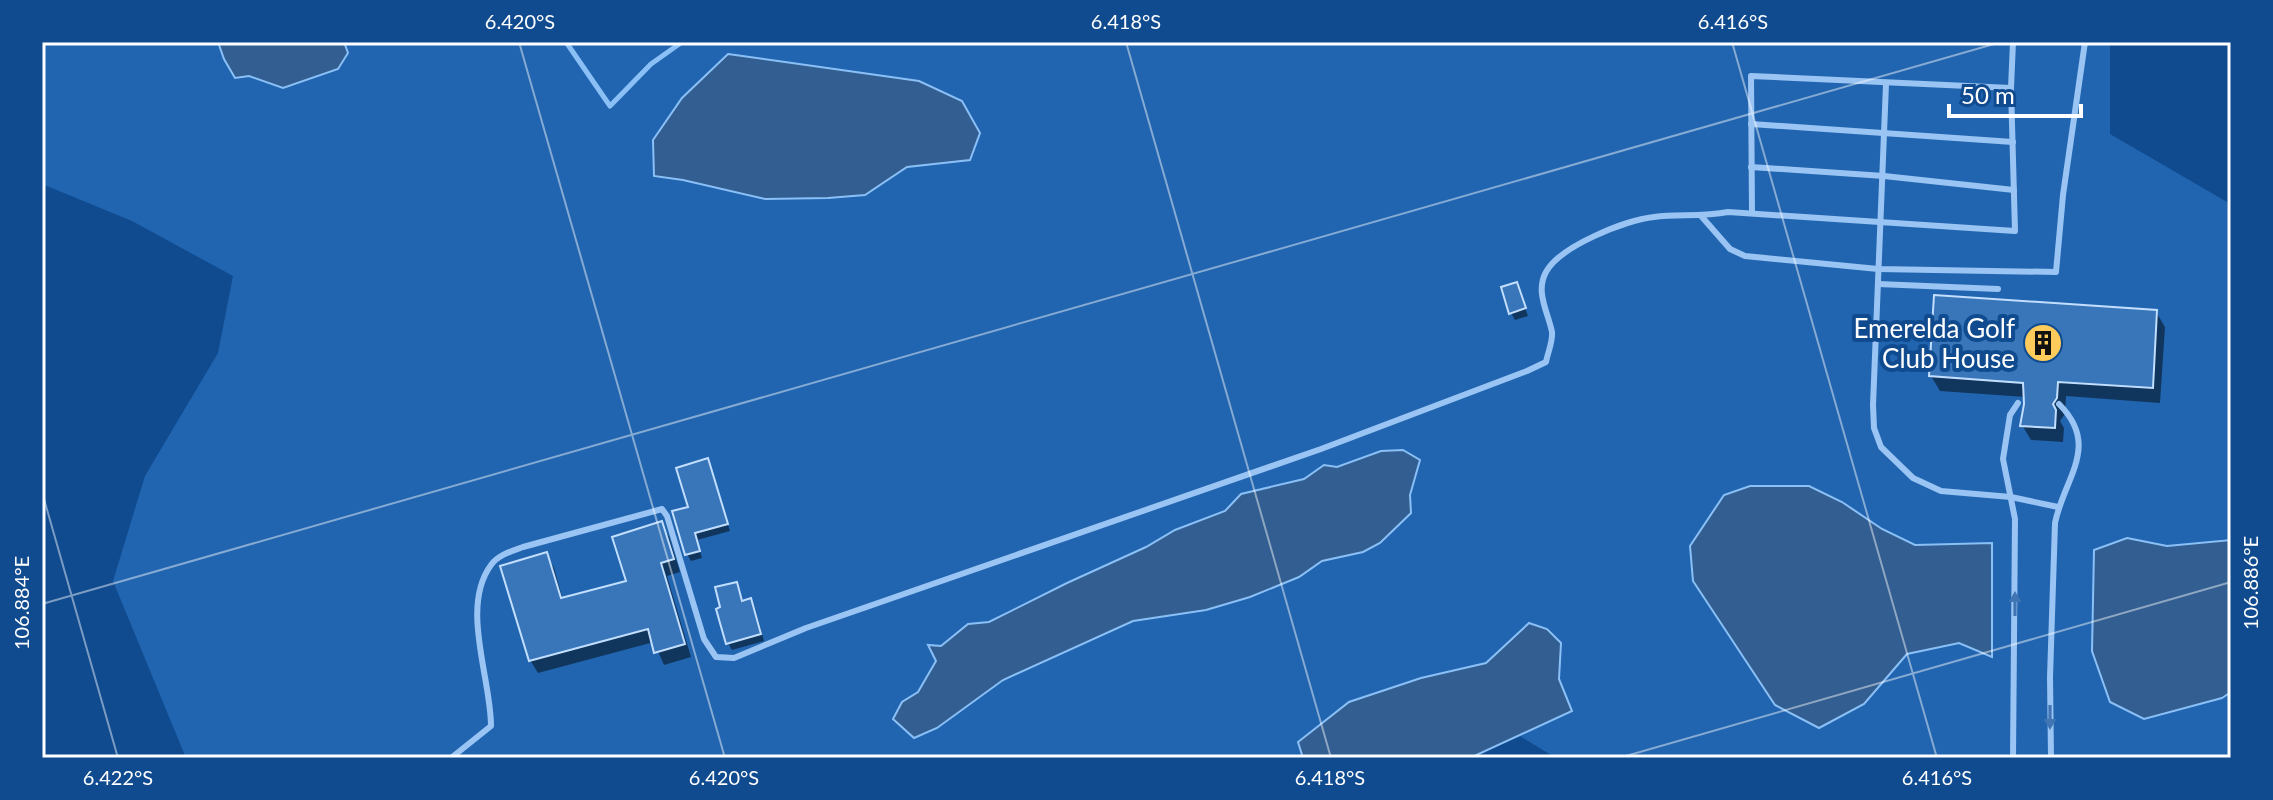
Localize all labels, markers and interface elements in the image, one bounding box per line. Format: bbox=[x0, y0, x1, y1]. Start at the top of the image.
text: 6.420°S bbox=[485, 9, 555, 33]
text: 6.418°S bbox=[1091, 9, 1161, 33]
text: 6.416°S bbox=[1698, 9, 1768, 33]
scale bar bbox=[1949, 68, 2081, 118]
text: 50 m bbox=[1961, 80, 2015, 109]
place label: Emerelda Golf Club House bbox=[1853, 312, 2015, 374]
building icon: Emerelda Golf Club House bbox=[2022, 322, 2064, 364]
text: 106.886°E bbox=[2238, 536, 2262, 630]
text: 106.884°E bbox=[9, 556, 33, 650]
one-way arrow bbox=[2009, 591, 2021, 616]
one-way arrow bbox=[2044, 705, 2057, 730]
text: 6.422°S bbox=[83, 765, 153, 789]
text: 6.420°S bbox=[689, 765, 759, 789]
text: 6.418°S bbox=[1295, 765, 1365, 789]
text: 6.416°S bbox=[1902, 765, 1972, 789]

